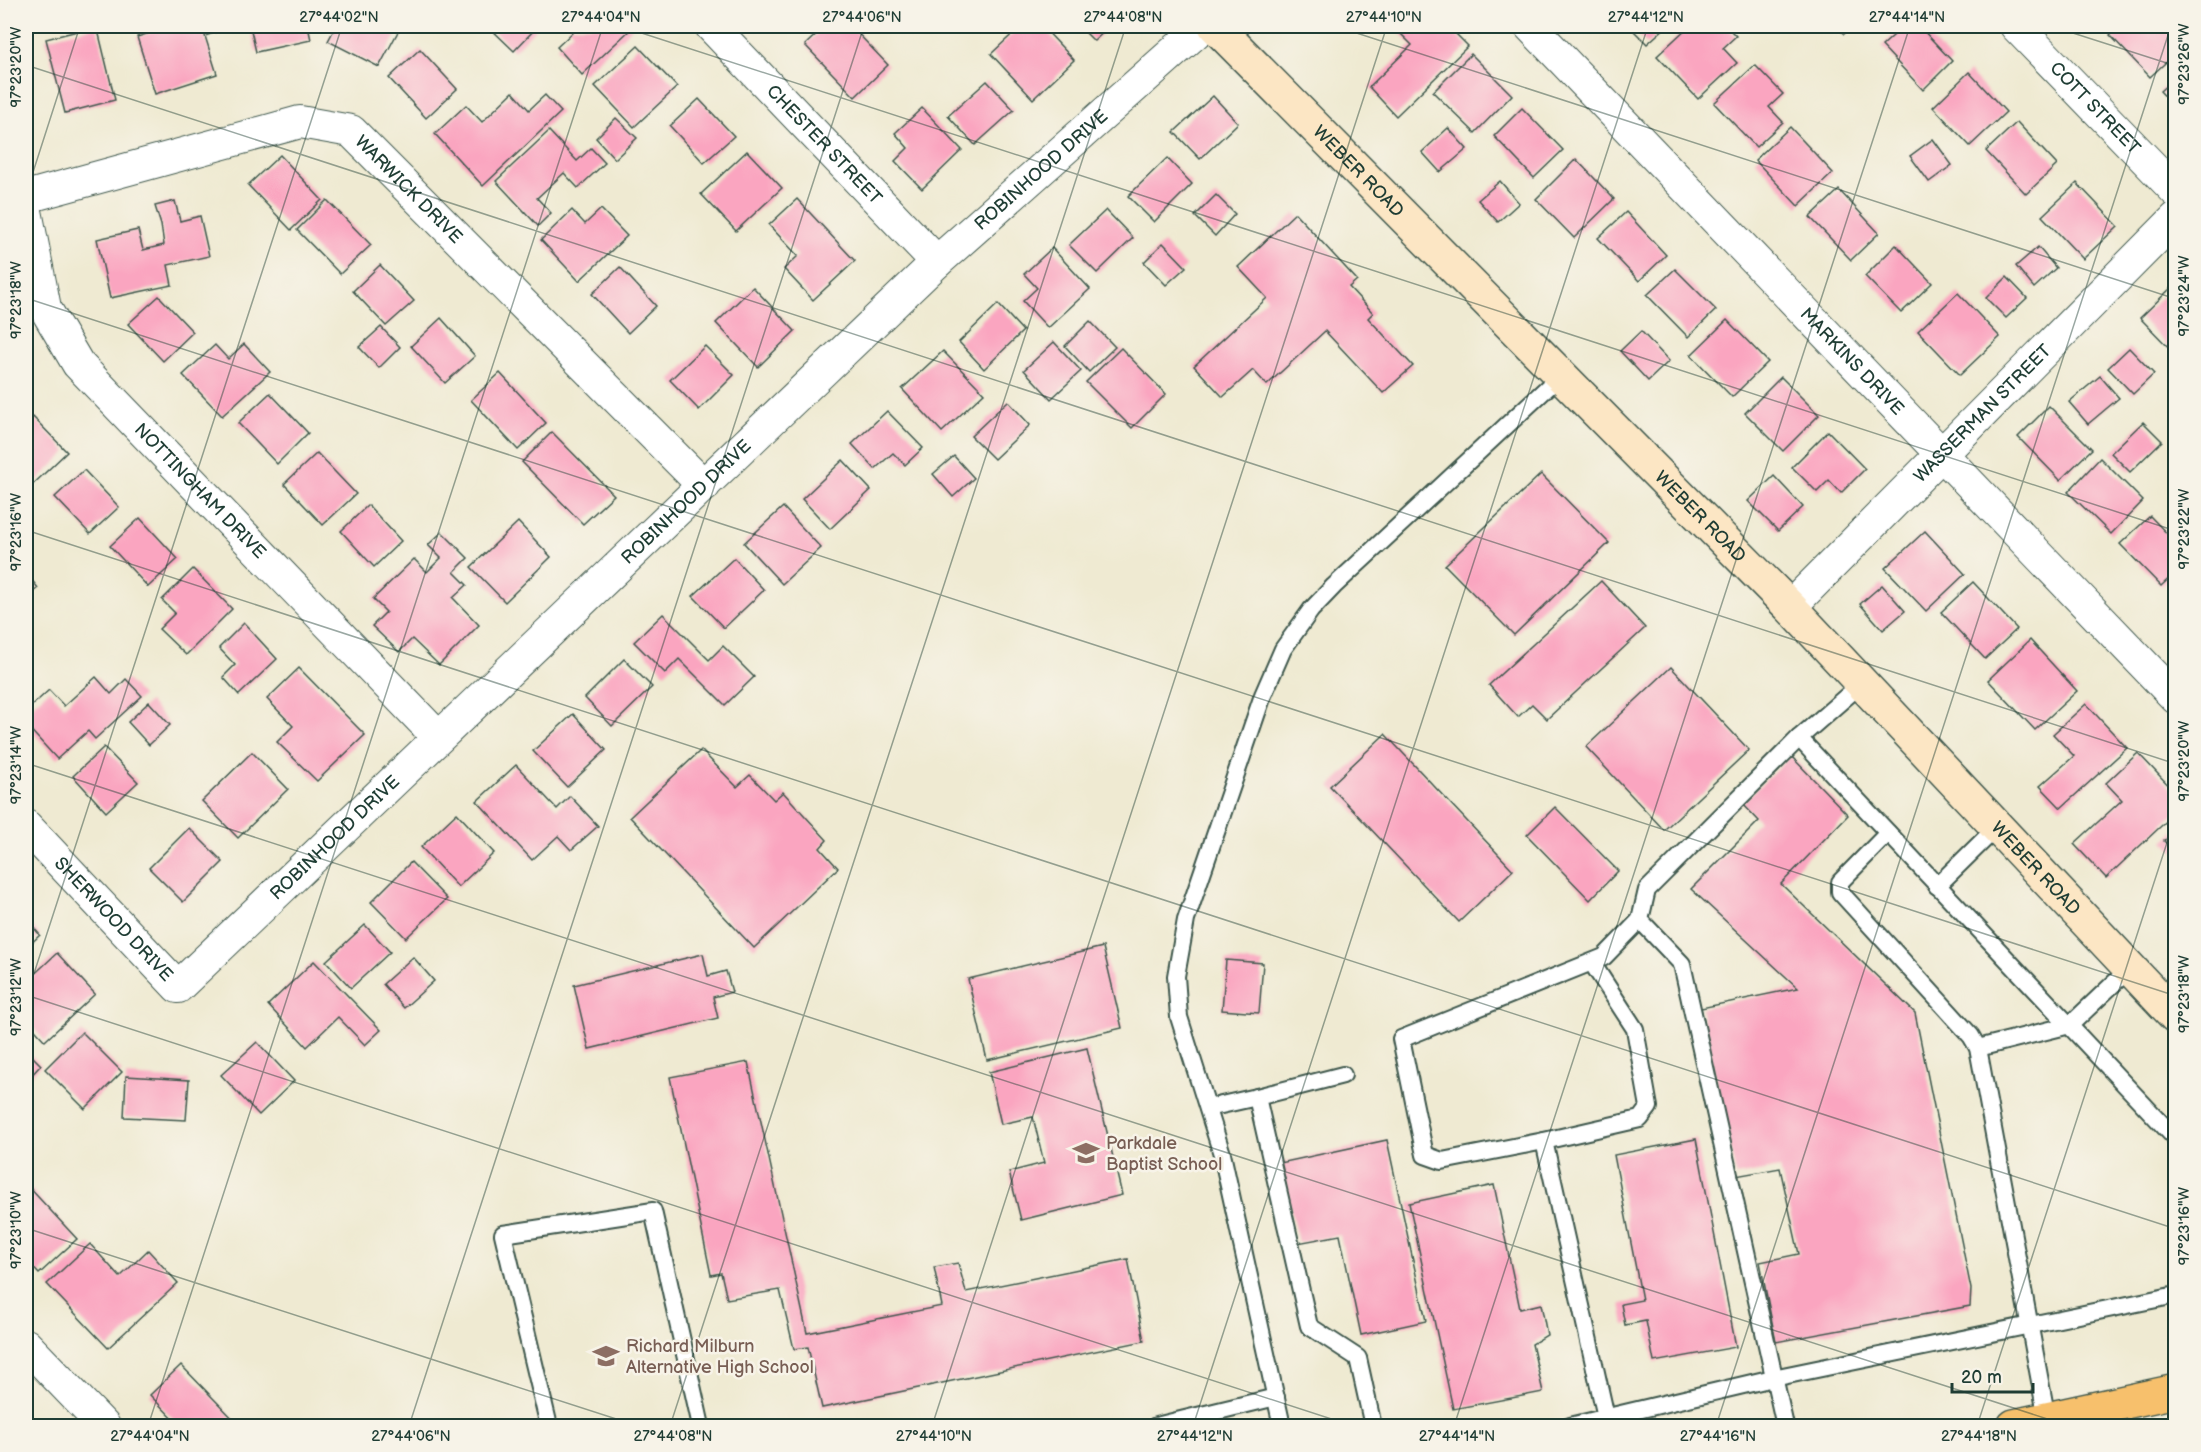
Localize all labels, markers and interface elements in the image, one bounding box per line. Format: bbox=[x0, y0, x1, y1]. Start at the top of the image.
text: 27°44'02"N bbox=[299, 8, 379, 27]
text: 27°44'04"N bbox=[561, 8, 641, 27]
text: 27°44'06"N bbox=[822, 8, 902, 27]
text: 27°44'08"N bbox=[1083, 8, 1163, 27]
text: 27°44'10"N bbox=[1346, 8, 1422, 27]
text: 27°44'12"N bbox=[1608, 8, 1684, 27]
text: 27°44'14"N bbox=[1869, 8, 1945, 27]
text: 97°23'26"W bbox=[2175, 23, 2194, 105]
text: 97°23'20"W bbox=[7, 26, 26, 108]
street label: COTT STREET bbox=[2046, 57, 2145, 159]
street label: CHESTER STREET bbox=[762, 80, 887, 209]
street label: ROBINHOOD DRIVE bbox=[970, 105, 1112, 234]
street label: WEBER ROAD bbox=[1309, 121, 1408, 221]
street label: WARWICK DRIVE bbox=[351, 131, 467, 248]
text: 97°23'24"W bbox=[2175, 255, 2194, 337]
text: 97°23'18"W bbox=[7, 261, 26, 339]
street label: MARKINS DRIVE bbox=[1796, 303, 1909, 419]
street label: WASSERMAN STREET bbox=[1909, 340, 2055, 487]
street label: NOTTINGHAM DRIVE bbox=[130, 419, 270, 563]
street label: ROBINHOOD DRIVE bbox=[617, 435, 755, 568]
street label: WEBER ROAD bbox=[1651, 466, 1750, 567]
text: 97°23'22"W bbox=[2175, 488, 2194, 570]
text: 97°23'16"W bbox=[7, 493, 26, 571]
text: 97°23'20"W bbox=[2175, 720, 2194, 802]
text: 97°23'14"W bbox=[7, 726, 26, 804]
street label: ROBINHOOD DRIVE bbox=[266, 771, 404, 904]
street label: WEBER ROAD bbox=[1987, 817, 2085, 919]
street label: SHERWOOD DRIVE bbox=[50, 853, 178, 986]
text: 97°23'18"W bbox=[2175, 955, 2194, 1033]
text: 97°23'12"W bbox=[7, 958, 26, 1036]
place label: Parkdale Baptist School bbox=[1106, 1133, 1222, 1175]
school or university icon: Parkdale Baptist School bbox=[1071, 1138, 1101, 1168]
text: 97°23'16"W bbox=[2175, 1187, 2194, 1265]
text: 97°23'10"W bbox=[7, 1191, 26, 1269]
place label: Richard Milburn Alternative High School bbox=[626, 1336, 814, 1378]
school or university icon: Richard Milburn Alternative High School bbox=[591, 1341, 621, 1371]
scale bar bbox=[1952, 1356, 2033, 1394]
text: 20 m bbox=[1961, 1367, 2002, 1388]
text: 27°44'04"N bbox=[110, 1427, 190, 1446]
text: 27°44'06"N bbox=[371, 1427, 451, 1446]
text: 27°44'08"N bbox=[633, 1427, 713, 1446]
text: 27°44'10"N bbox=[896, 1427, 972, 1446]
text: 27°44'12"N bbox=[1157, 1427, 1233, 1446]
text: 27°44'14"N bbox=[1419, 1427, 1495, 1446]
text: 27°44'16"N bbox=[1680, 1427, 1756, 1446]
text: 27°44'18"N bbox=[1941, 1427, 2017, 1446]

